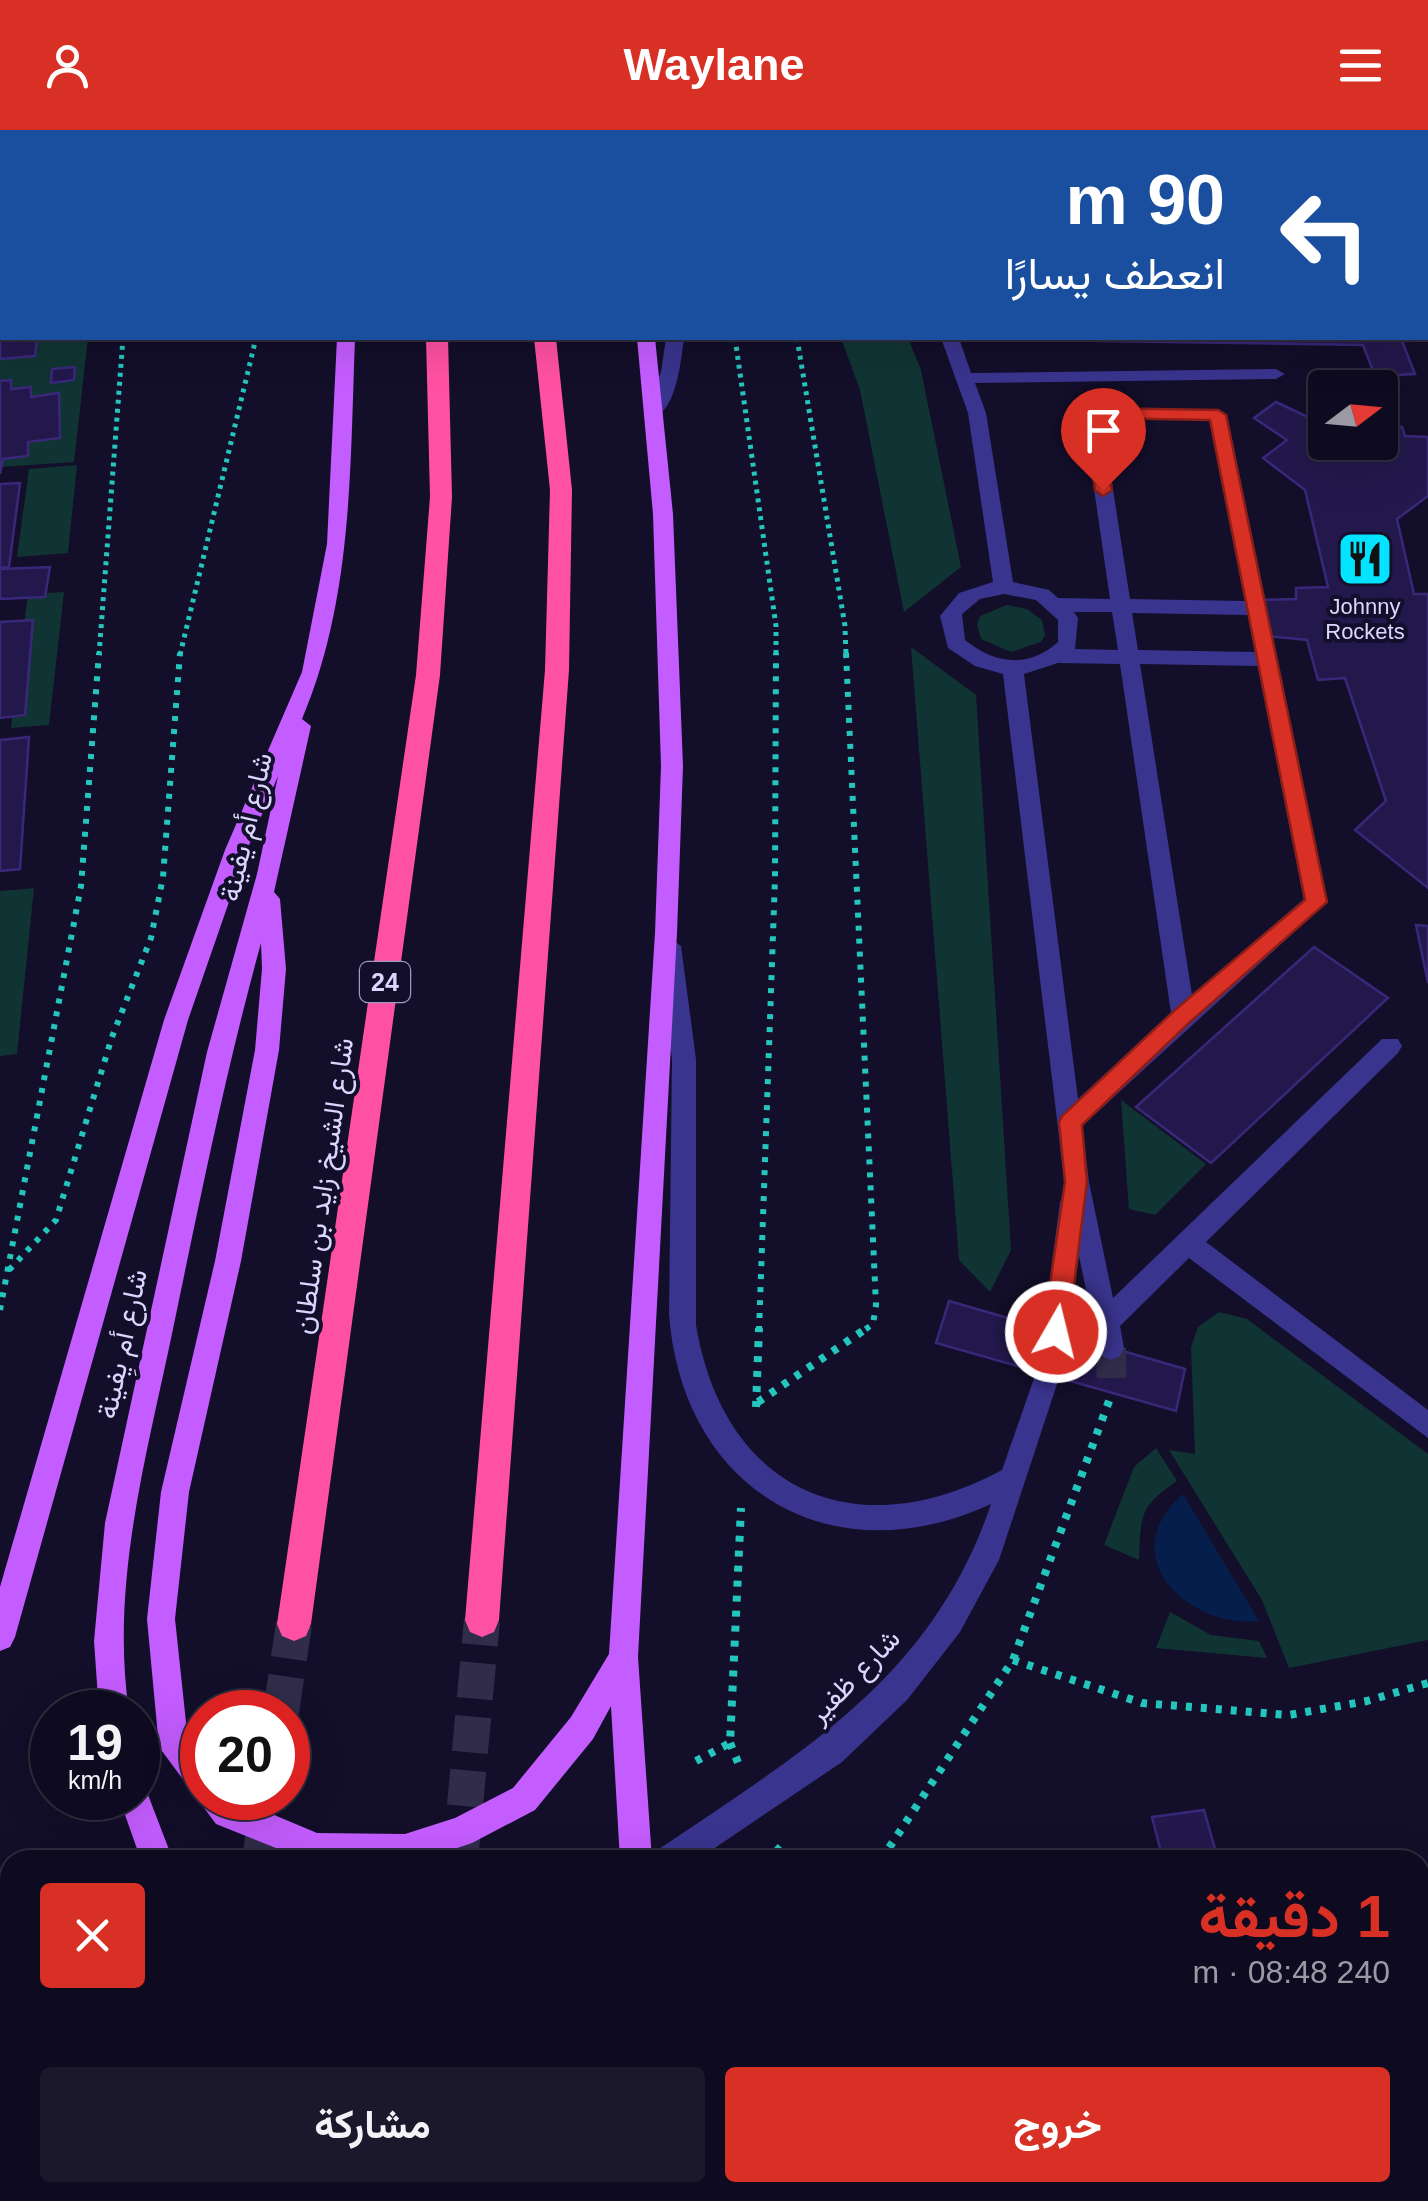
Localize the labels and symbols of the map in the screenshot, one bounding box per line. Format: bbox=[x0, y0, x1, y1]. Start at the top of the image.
north arrow bbox=[1308, 370, 1398, 460]
pin bbox=[1061, 388, 1146, 491]
restaurant icon: Johnny Rockets bbox=[1335, 529, 1395, 589]
place label: Johnny Rockets bbox=[1325, 594, 1405, 644]
street label: شارع أم يفينة bbox=[214, 750, 281, 905]
road number: 24 bbox=[360, 962, 410, 1002]
street label: شارع الشيخ زايد بن سلطان bbox=[287, 1036, 363, 1337]
street label: شارع أم يِفينة bbox=[91, 1267, 158, 1423]
position arrow bbox=[1004, 1280, 1108, 1384]
street label: شارع ظفير bbox=[801, 1623, 908, 1732]
speed limit sign: 20 bbox=[180, 1690, 310, 1820]

